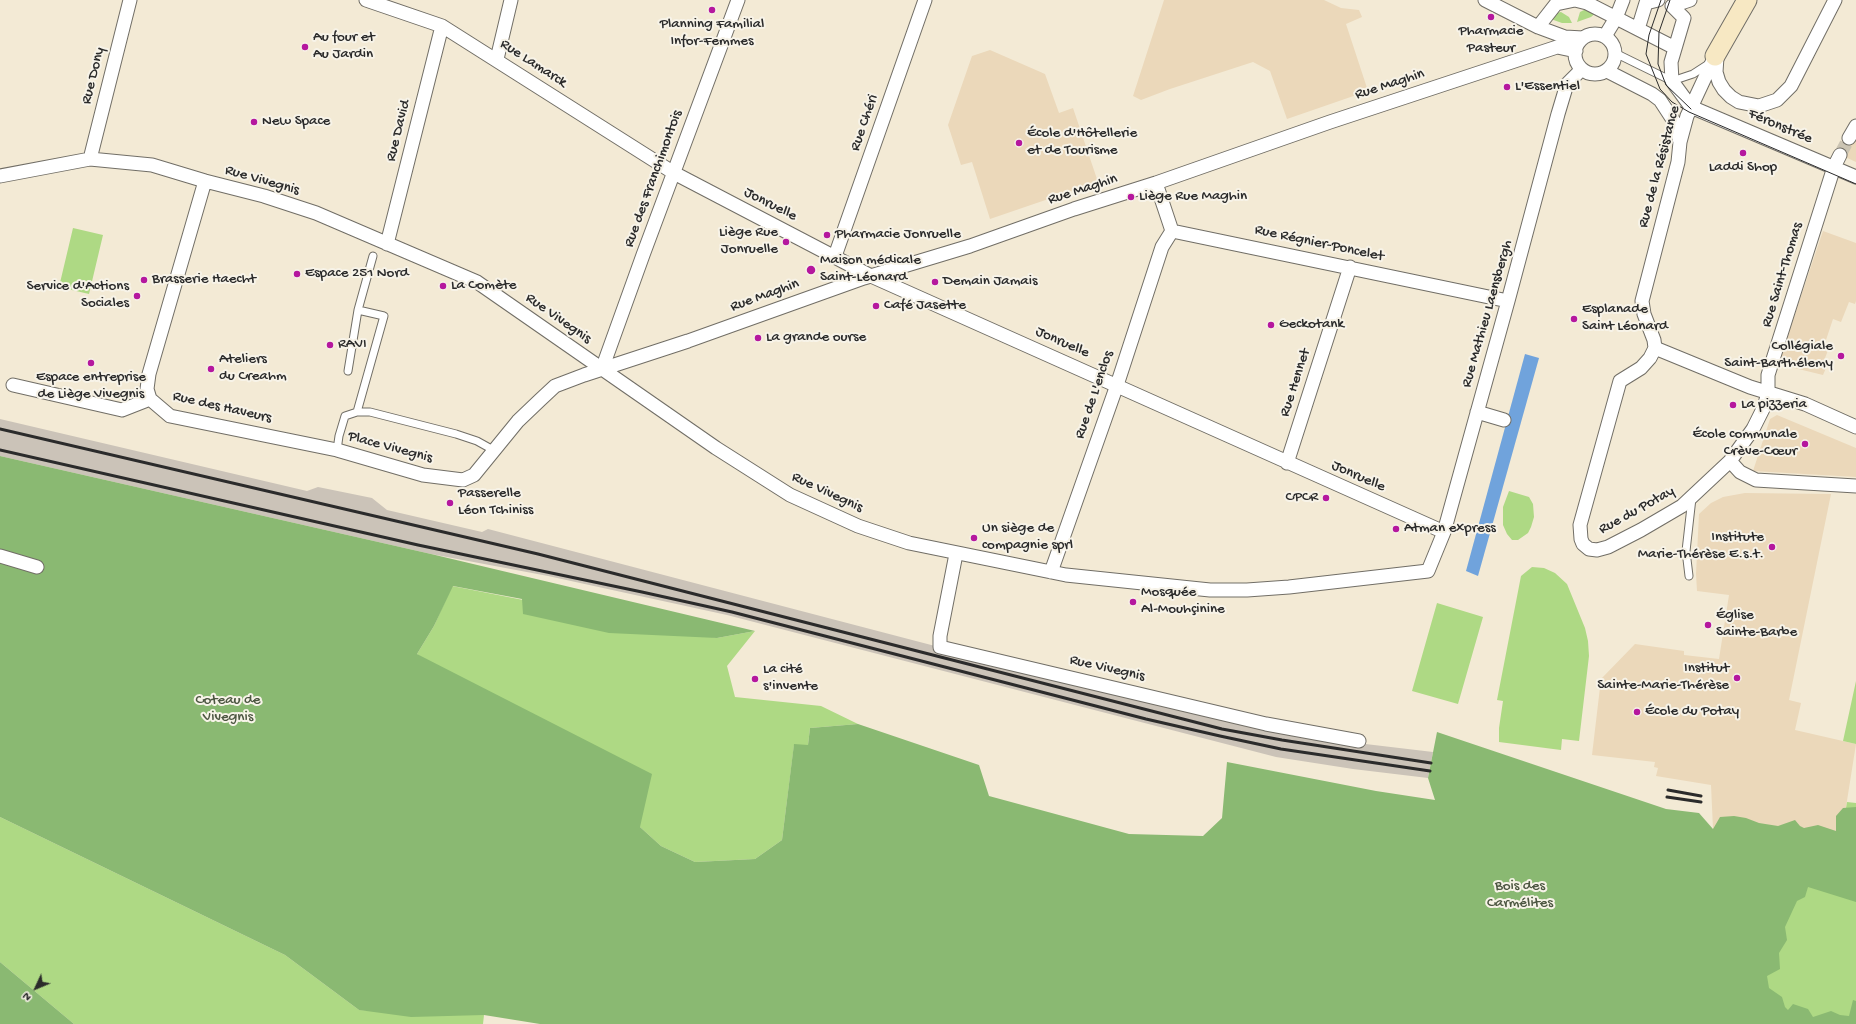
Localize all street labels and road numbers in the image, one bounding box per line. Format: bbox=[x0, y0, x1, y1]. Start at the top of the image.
street label: Rue Lamarck bbox=[496, 36, 570, 92]
street label: Rue Dony bbox=[78, 46, 110, 106]
street label: Rue Maghin bbox=[1353, 65, 1427, 105]
street label: Rue Chéri bbox=[847, 92, 883, 154]
street label: Rue David bbox=[383, 98, 415, 164]
street label: Rue de la Résistance bbox=[1635, 104, 1685, 230]
street label: Féronstrée bbox=[1745, 105, 1815, 149]
street label: Rue des Franchimontois bbox=[621, 108, 687, 250]
street label: Rue Vivegnis bbox=[223, 162, 301, 200]
street label: Rue Maghin bbox=[1046, 170, 1120, 210]
street label: Jonruelle bbox=[740, 184, 800, 226]
street label: Rue Saint-Thomas bbox=[1758, 220, 1808, 330]
street label: Rue Régnier-Poncelet bbox=[1253, 222, 1385, 266]
street label: Rue Mathieu Laensbergh bbox=[1458, 238, 1518, 390]
street label: Rue Maghin bbox=[728, 275, 802, 317]
street label: Rue Vivegnis bbox=[521, 290, 595, 348]
street label: Jonruelle bbox=[1032, 323, 1092, 363]
street label: Rue Hennet bbox=[1277, 347, 1315, 419]
street label: Rue de L'enclos bbox=[1071, 349, 1119, 441]
street label: Rue des Haveurs bbox=[171, 388, 273, 428]
street label: Place Vivegnis bbox=[346, 428, 434, 468]
street label: Jonruelle bbox=[1328, 457, 1388, 497]
street label: Rue Vivegnis bbox=[788, 469, 866, 517]
street label: Rue du Potay bbox=[1596, 483, 1678, 539]
street label: Rue Vivegnis bbox=[1068, 652, 1146, 686]

